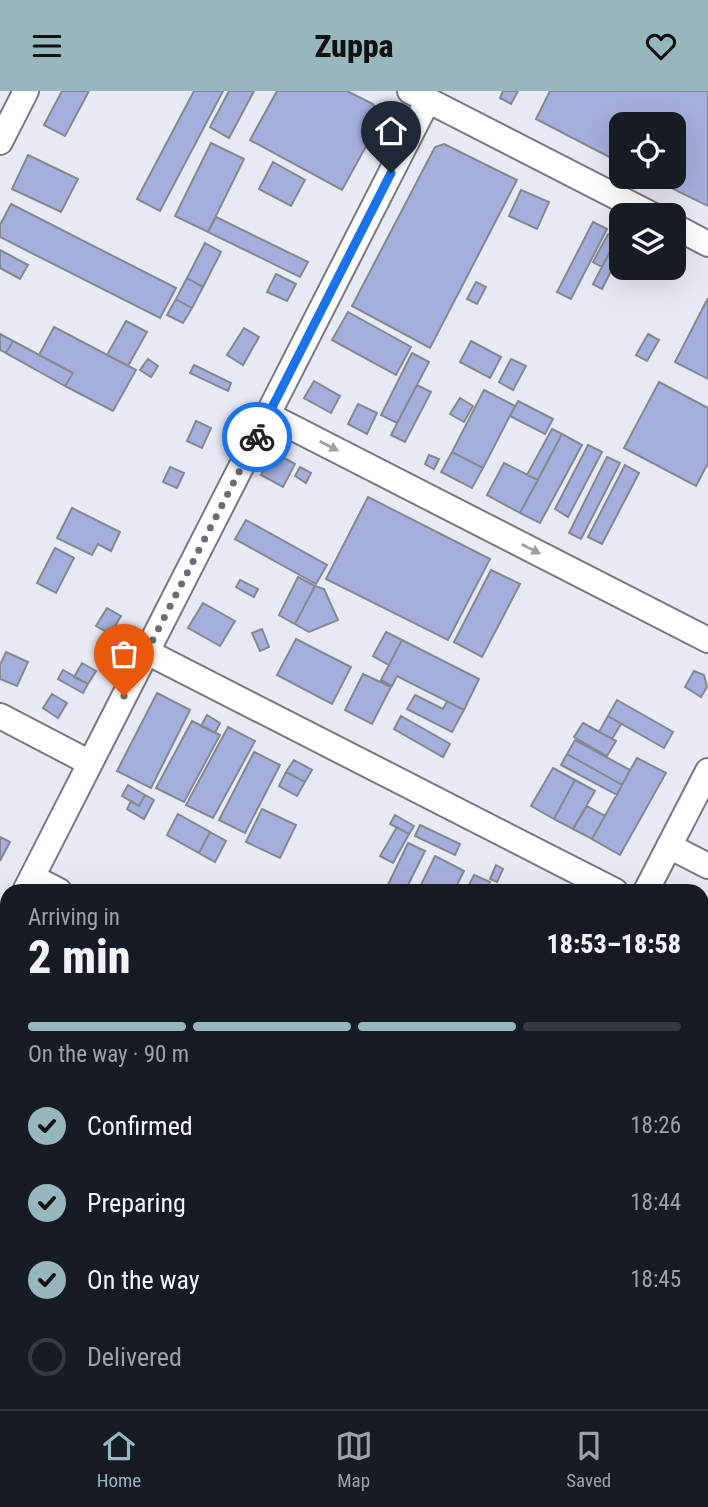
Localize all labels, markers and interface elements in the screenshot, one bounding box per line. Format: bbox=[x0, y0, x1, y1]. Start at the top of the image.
icon: menu bbox=[28, 27, 66, 65]
text: Zuppa bbox=[314, 27, 394, 65]
icon: heart bbox=[642, 27, 680, 65]
pin bbox=[361, 101, 421, 173]
icon: home bbox=[372, 112, 410, 150]
map controls bbox=[609, 112, 686, 280]
button: locate bbox=[609, 112, 686, 189]
button: layers bbox=[609, 203, 686, 280]
courier bbox=[222, 402, 292, 472]
icon: bike bbox=[238, 418, 276, 456]
one-way arrow bbox=[319, 440, 339, 451]
one-way arrow bbox=[521, 544, 541, 555]
pin bbox=[94, 624, 154, 696]
icon: bag bbox=[105, 635, 143, 673]
text: Arriving in bbox=[28, 904, 120, 931]
text: 18:53–18:58 bbox=[547, 929, 681, 959]
text: 2 min bbox=[28, 930, 131, 984]
text: On the way · 90 m bbox=[28, 1041, 189, 1068]
icon: check bbox=[28, 1107, 66, 1145]
text: Confirmed bbox=[87, 1111, 193, 1141]
text: 18:26 bbox=[630, 1112, 681, 1139]
icon: check bbox=[28, 1184, 66, 1222]
text: Preparing bbox=[87, 1188, 186, 1218]
text: 18:44 bbox=[630, 1189, 681, 1216]
icon: check bbox=[28, 1261, 66, 1299]
text: On the way bbox=[87, 1265, 200, 1295]
text: 18:45 bbox=[630, 1266, 681, 1293]
text: Delivered bbox=[87, 1342, 182, 1372]
tab: Home bbox=[97, 1427, 141, 1492]
tab: Map bbox=[335, 1427, 373, 1492]
tab: Saved bbox=[566, 1427, 611, 1492]

